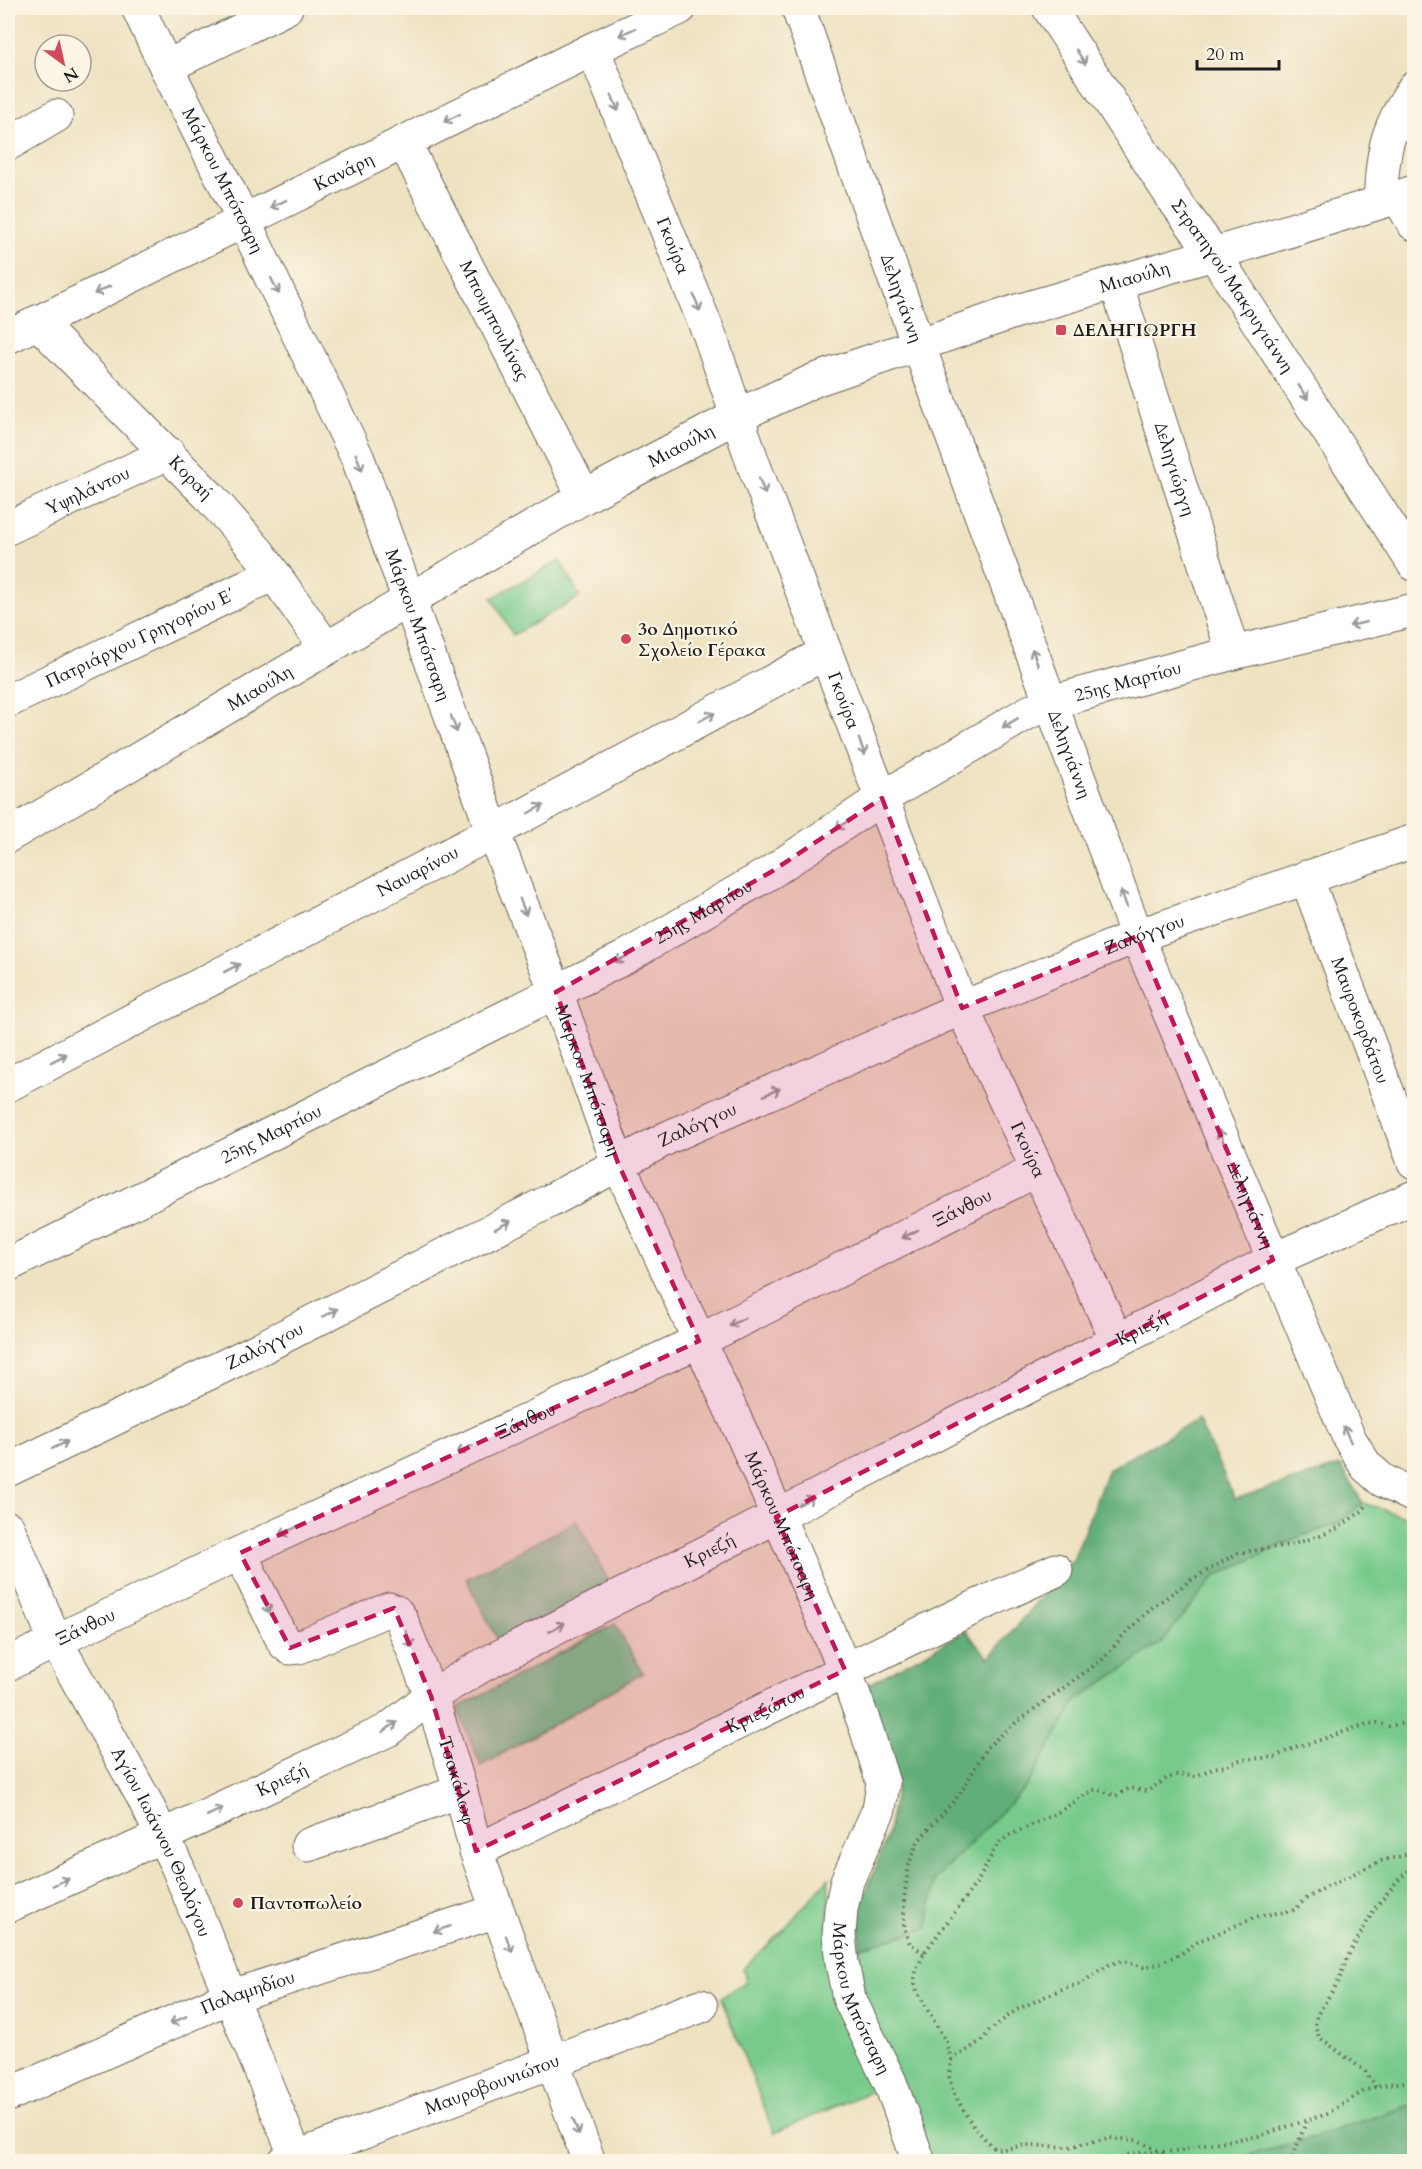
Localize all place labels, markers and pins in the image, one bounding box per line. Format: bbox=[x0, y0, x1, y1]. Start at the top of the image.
place label: ΔΕΛΗΓΙΩΡΓΗ bbox=[1073, 318, 1197, 343]
marker: ΔΕΛΗΓΙΩΡΓΗ bbox=[1054, 323, 1068, 337]
place label: 3ο Δημοτικό Σχολείο Γέρακα bbox=[638, 617, 766, 663]
marker: 3ο Δημοτικό Σχολείο Γέρακα bbox=[619, 632, 633, 646]
place label: Παντοπωλείο bbox=[250, 1891, 362, 1916]
marker: Παντοπωλείο bbox=[231, 1896, 245, 1910]

